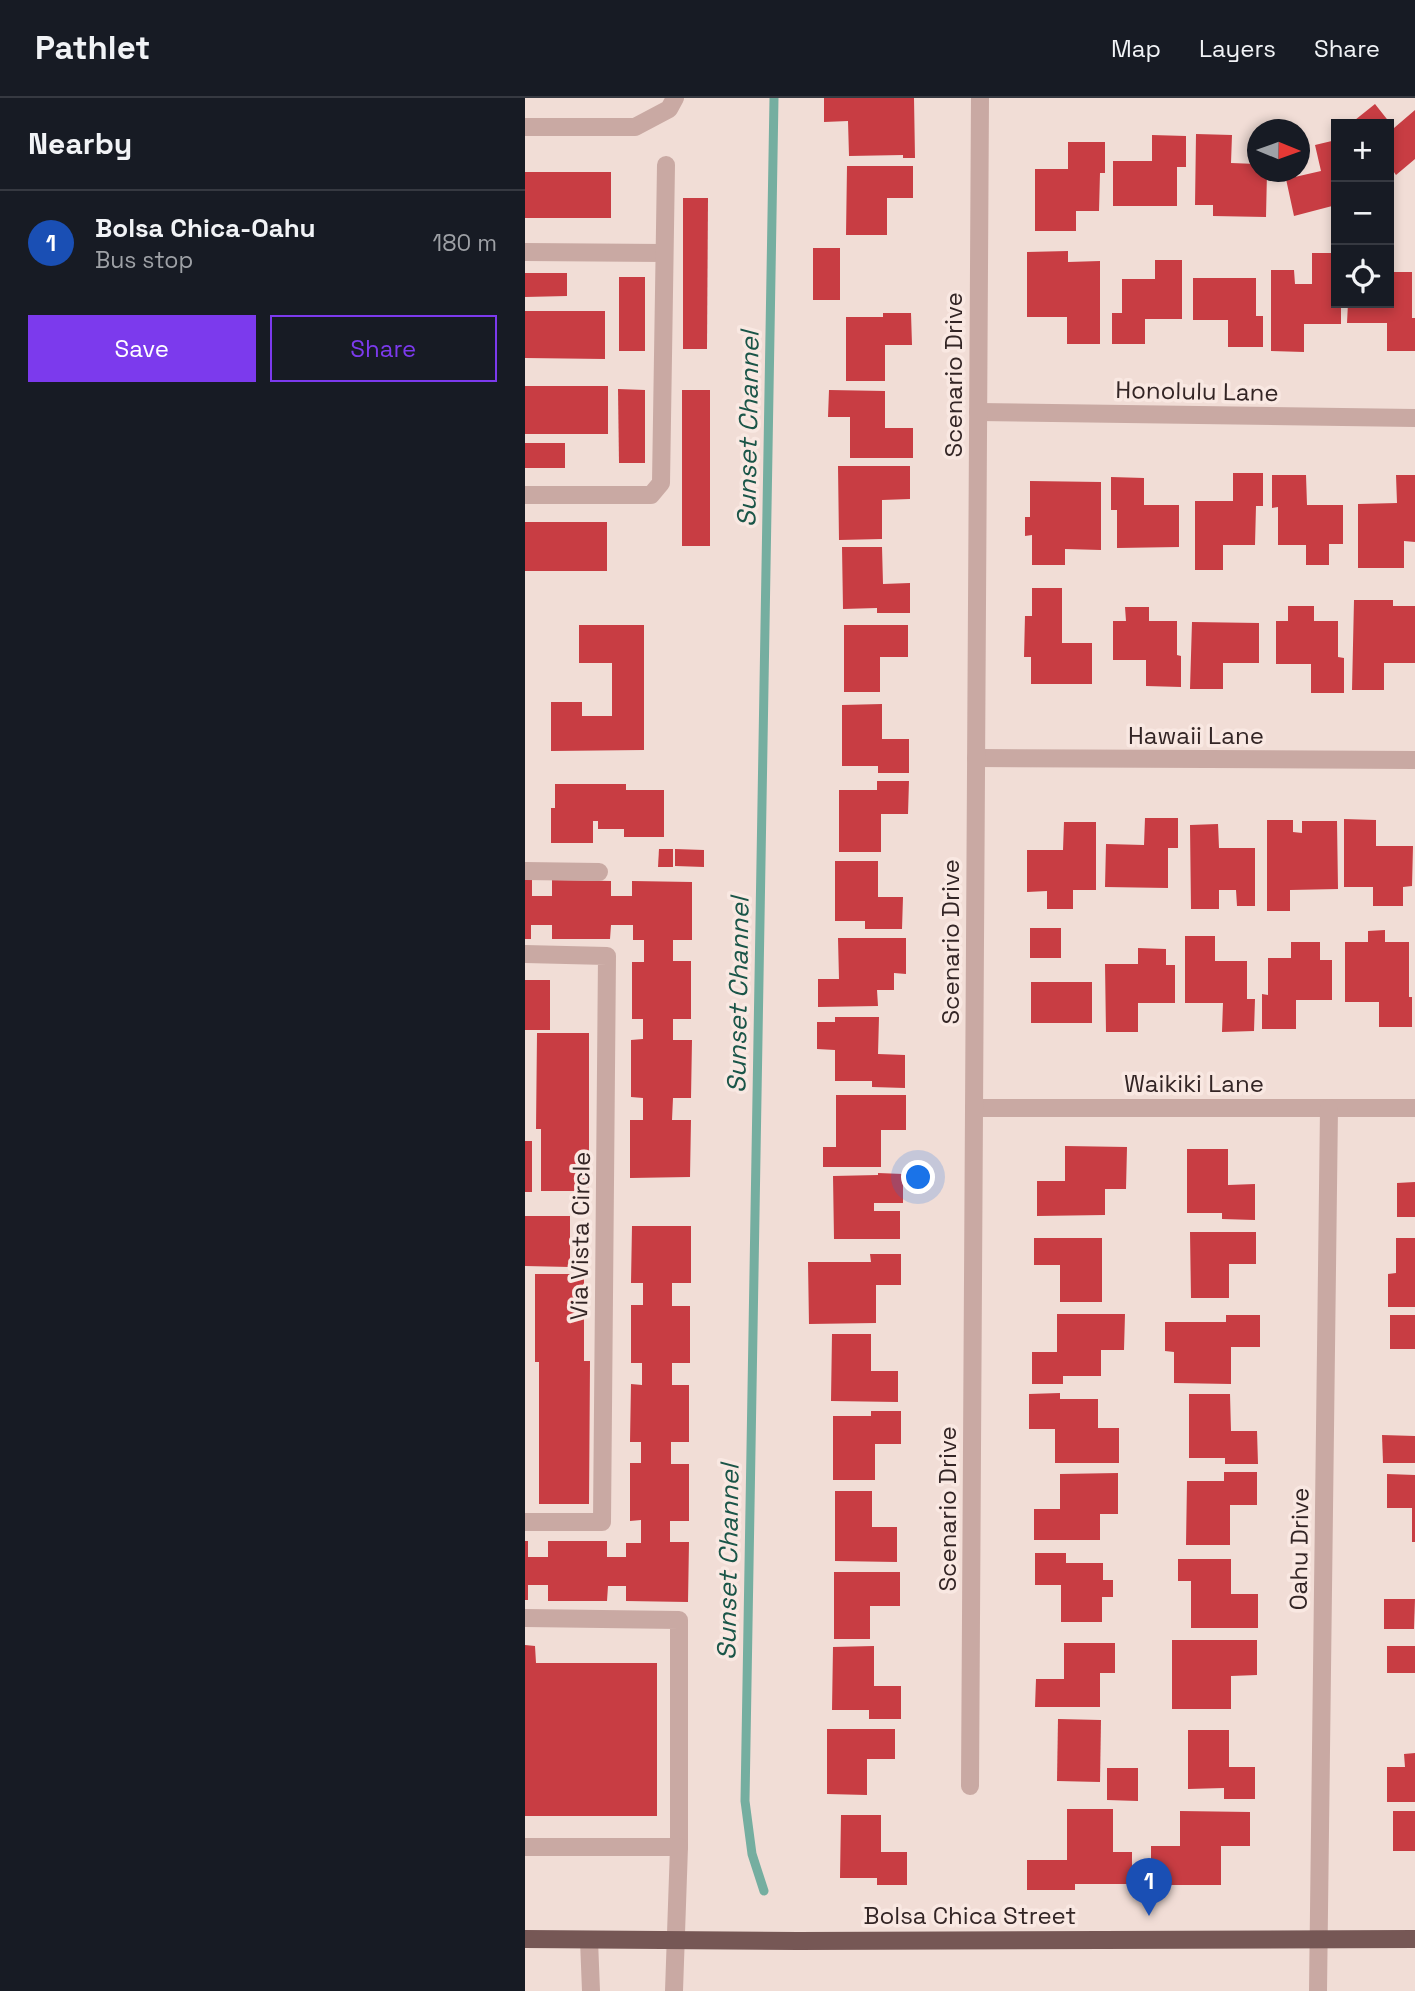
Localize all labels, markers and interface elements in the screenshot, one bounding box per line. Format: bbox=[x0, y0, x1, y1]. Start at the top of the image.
text: Pathlet bbox=[35, 27, 150, 69]
text: Map bbox=[1111, 33, 1161, 64]
text: Layers bbox=[1199, 33, 1276, 64]
text: Share bbox=[1314, 33, 1380, 64]
north arrow bbox=[1247, 119, 1310, 182]
map controls bbox=[1331, 119, 1394, 308]
button: + bbox=[1331, 119, 1394, 182]
text: Nearby bbox=[28, 124, 132, 163]
button: − bbox=[1331, 182, 1394, 245]
text: Bolsa Chica-Oahu bbox=[95, 211, 316, 245]
text: 1 bbox=[46, 228, 56, 258]
text: 180 m bbox=[433, 228, 497, 258]
text: Bus stop bbox=[95, 245, 193, 275]
button: locate bbox=[1331, 245, 1394, 308]
street label: Scenario Drive bbox=[938, 292, 969, 458]
button: Save bbox=[28, 315, 256, 382]
button: Share bbox=[270, 315, 497, 382]
water label: Sunset Channel bbox=[729, 328, 767, 527]
street label: Honolulu Lane bbox=[1115, 374, 1279, 408]
street label: Hawaii Lane bbox=[1128, 720, 1264, 751]
street label: Scenario Drive bbox=[935, 859, 966, 1025]
water label: Sunset Channel bbox=[719, 894, 757, 1093]
street label: Waikiki Lane bbox=[1124, 1068, 1264, 1099]
street label: Via Vista Circle bbox=[563, 1151, 597, 1321]
your location bbox=[901, 1160, 935, 1194]
street label: Scenario Drive bbox=[932, 1426, 963, 1592]
water label: Sunset Channel bbox=[709, 1461, 747, 1660]
street label: Oahu Drive bbox=[1282, 1487, 1316, 1611]
pin: 1 bbox=[1126, 1858, 1172, 1916]
street label: Bolsa Chica Street bbox=[864, 1900, 1076, 1931]

